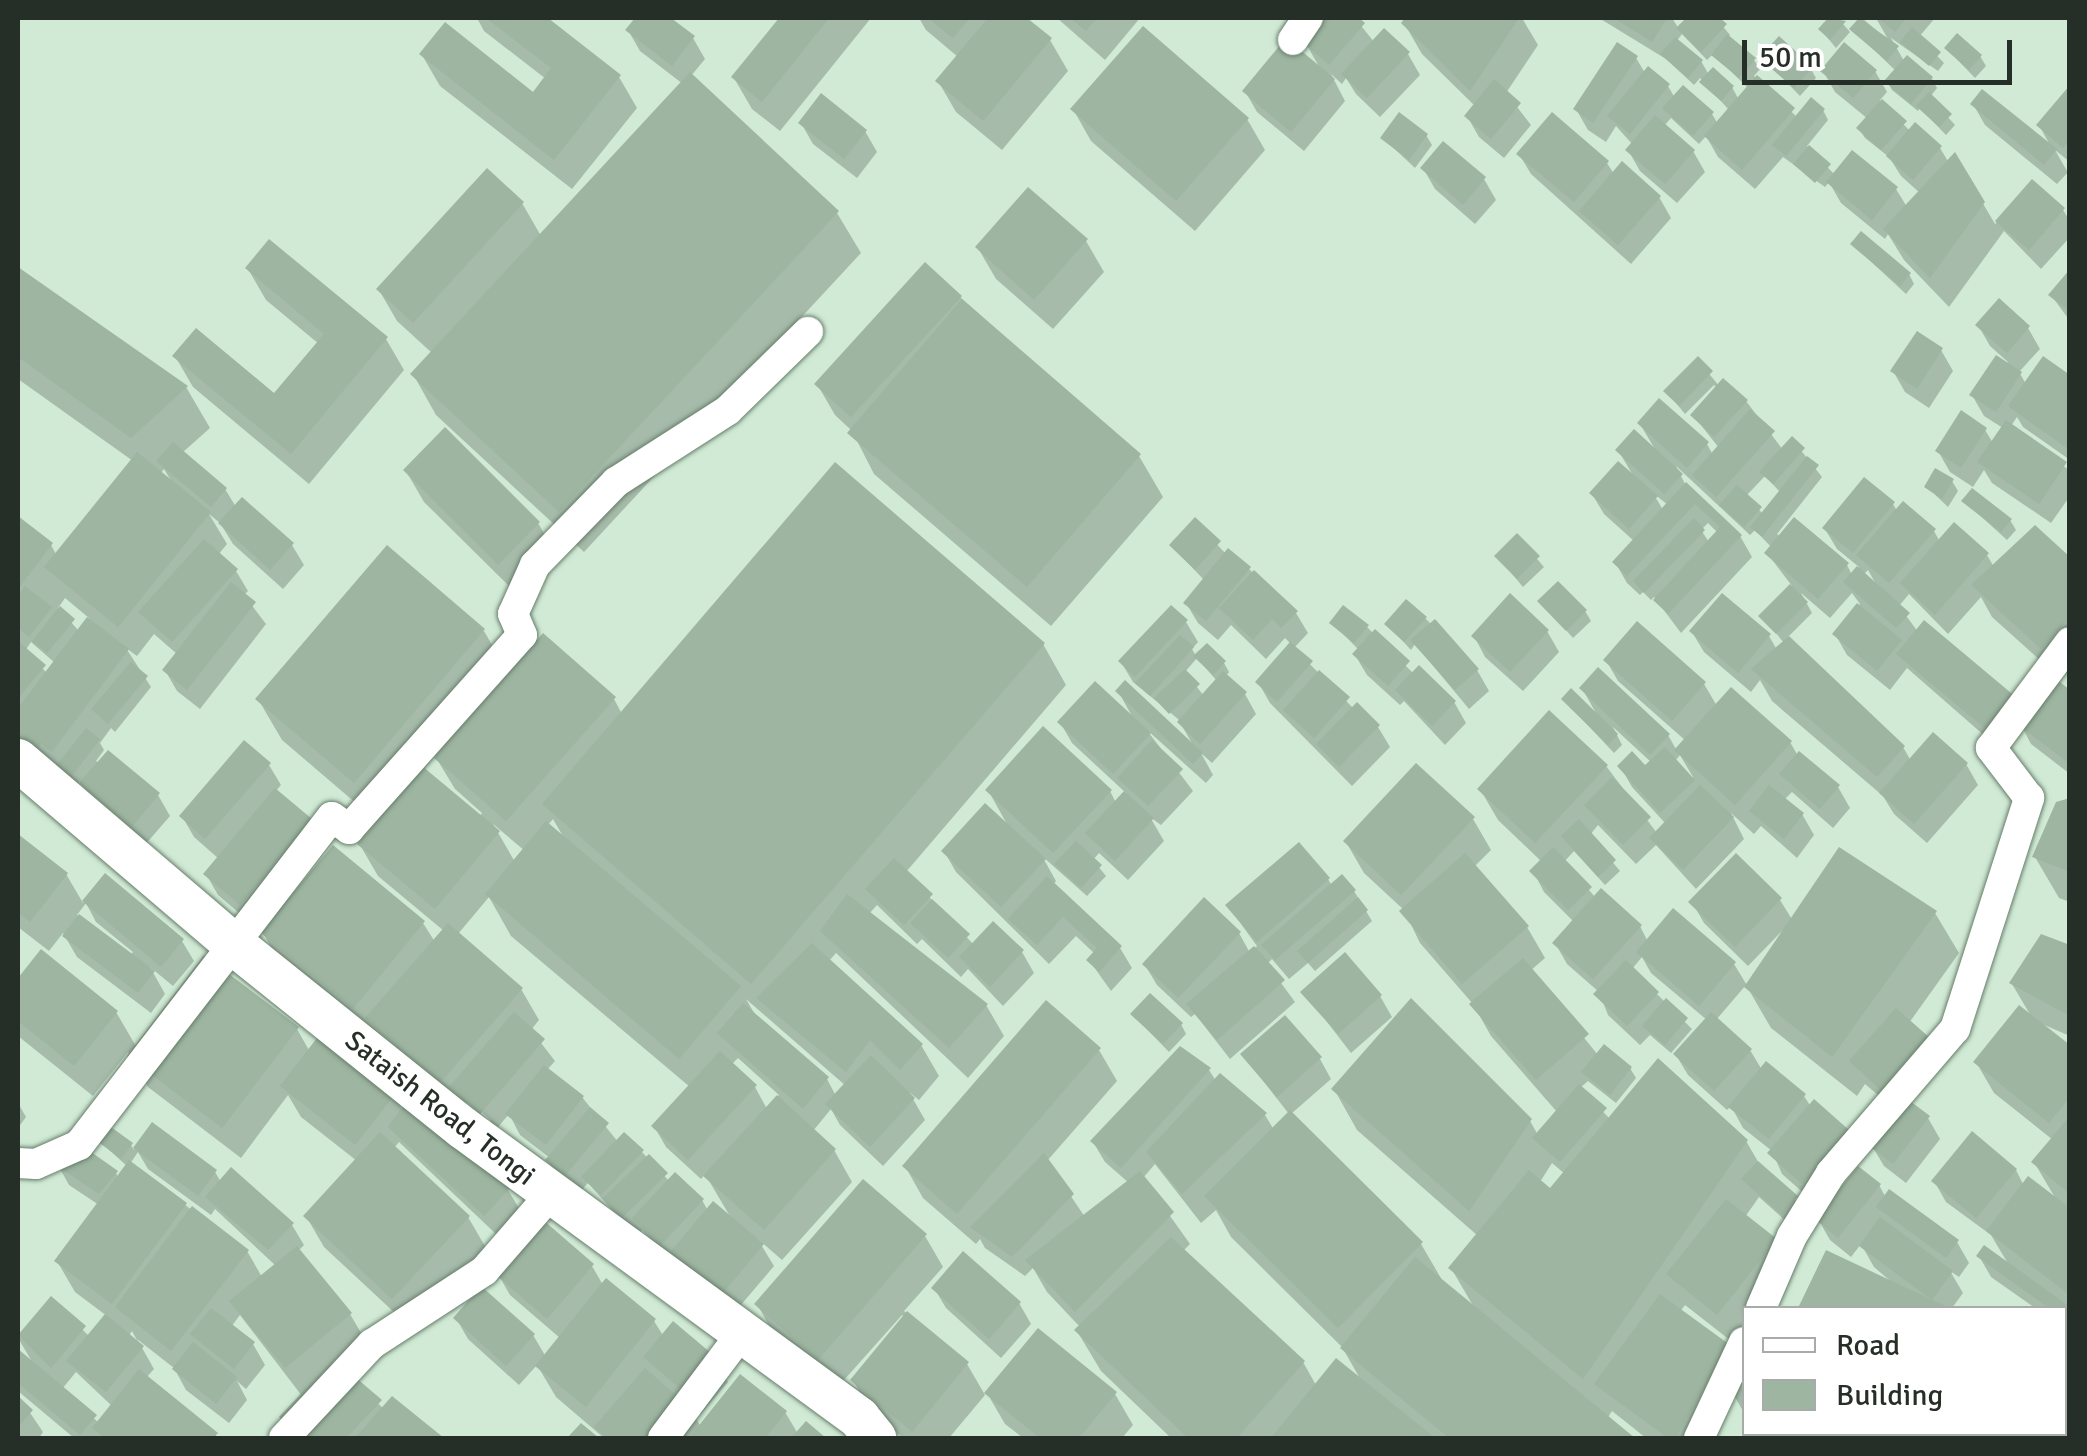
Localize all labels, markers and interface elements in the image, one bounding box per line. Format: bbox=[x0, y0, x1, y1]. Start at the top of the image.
scale bar bbox=[1747, 20, 2017, 82]
text: 50 m bbox=[1759, 39, 1822, 76]
street label: Sataish Road, Tongi bbox=[338, 1023, 542, 1193]
legend bbox=[1742, 1306, 2067, 1436]
text: Road bbox=[1836, 1327, 1900, 1364]
text: Building bbox=[1836, 1377, 1943, 1414]

